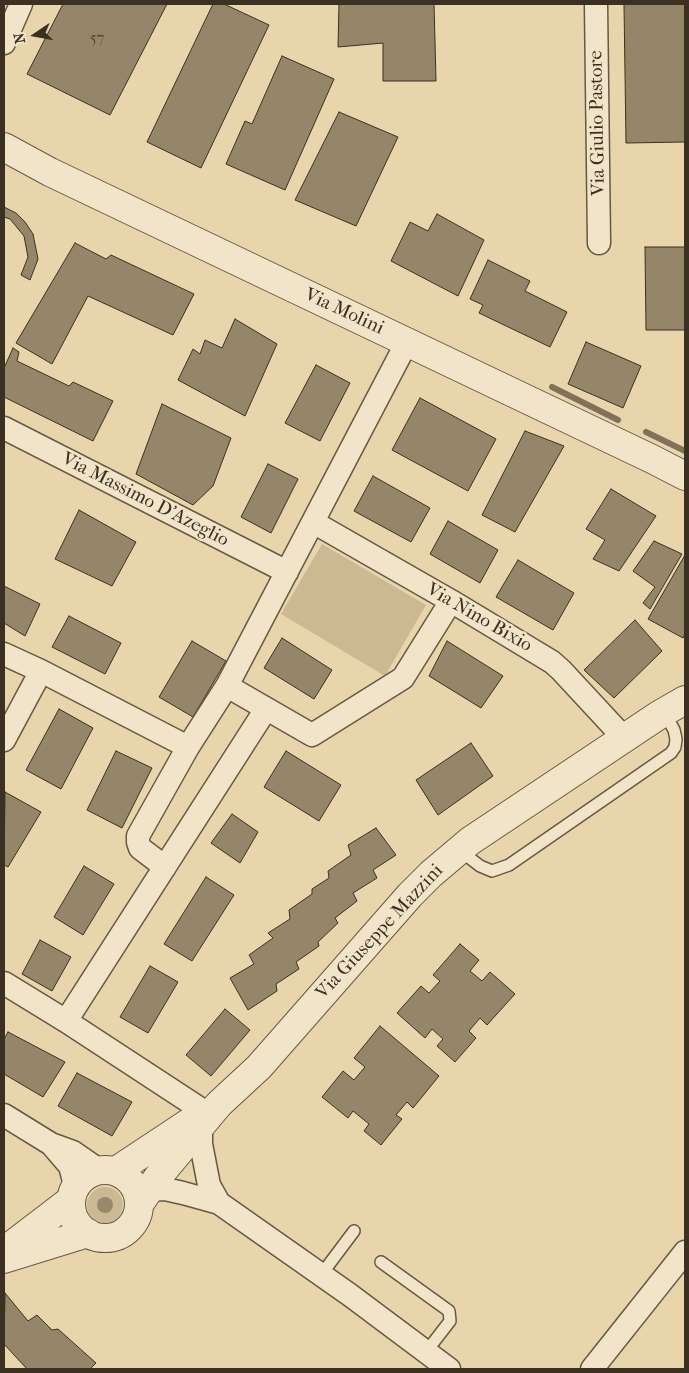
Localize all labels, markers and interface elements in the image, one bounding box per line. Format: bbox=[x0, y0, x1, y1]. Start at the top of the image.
north arrow bbox=[10, 10, 60, 60]
house number: 57 bbox=[90, 29, 104, 49]
text: N bbox=[10, 31, 29, 45]
street label: Via Giulio Pastore bbox=[585, 50, 611, 196]
street label: Via Molini bbox=[301, 284, 387, 340]
street label: Via Massimo D'Azeglio bbox=[58, 448, 232, 552]
street label: Via Nino Bixio bbox=[422, 579, 536, 657]
street label: Via Giuseppe Mazzini bbox=[312, 860, 448, 1004]

